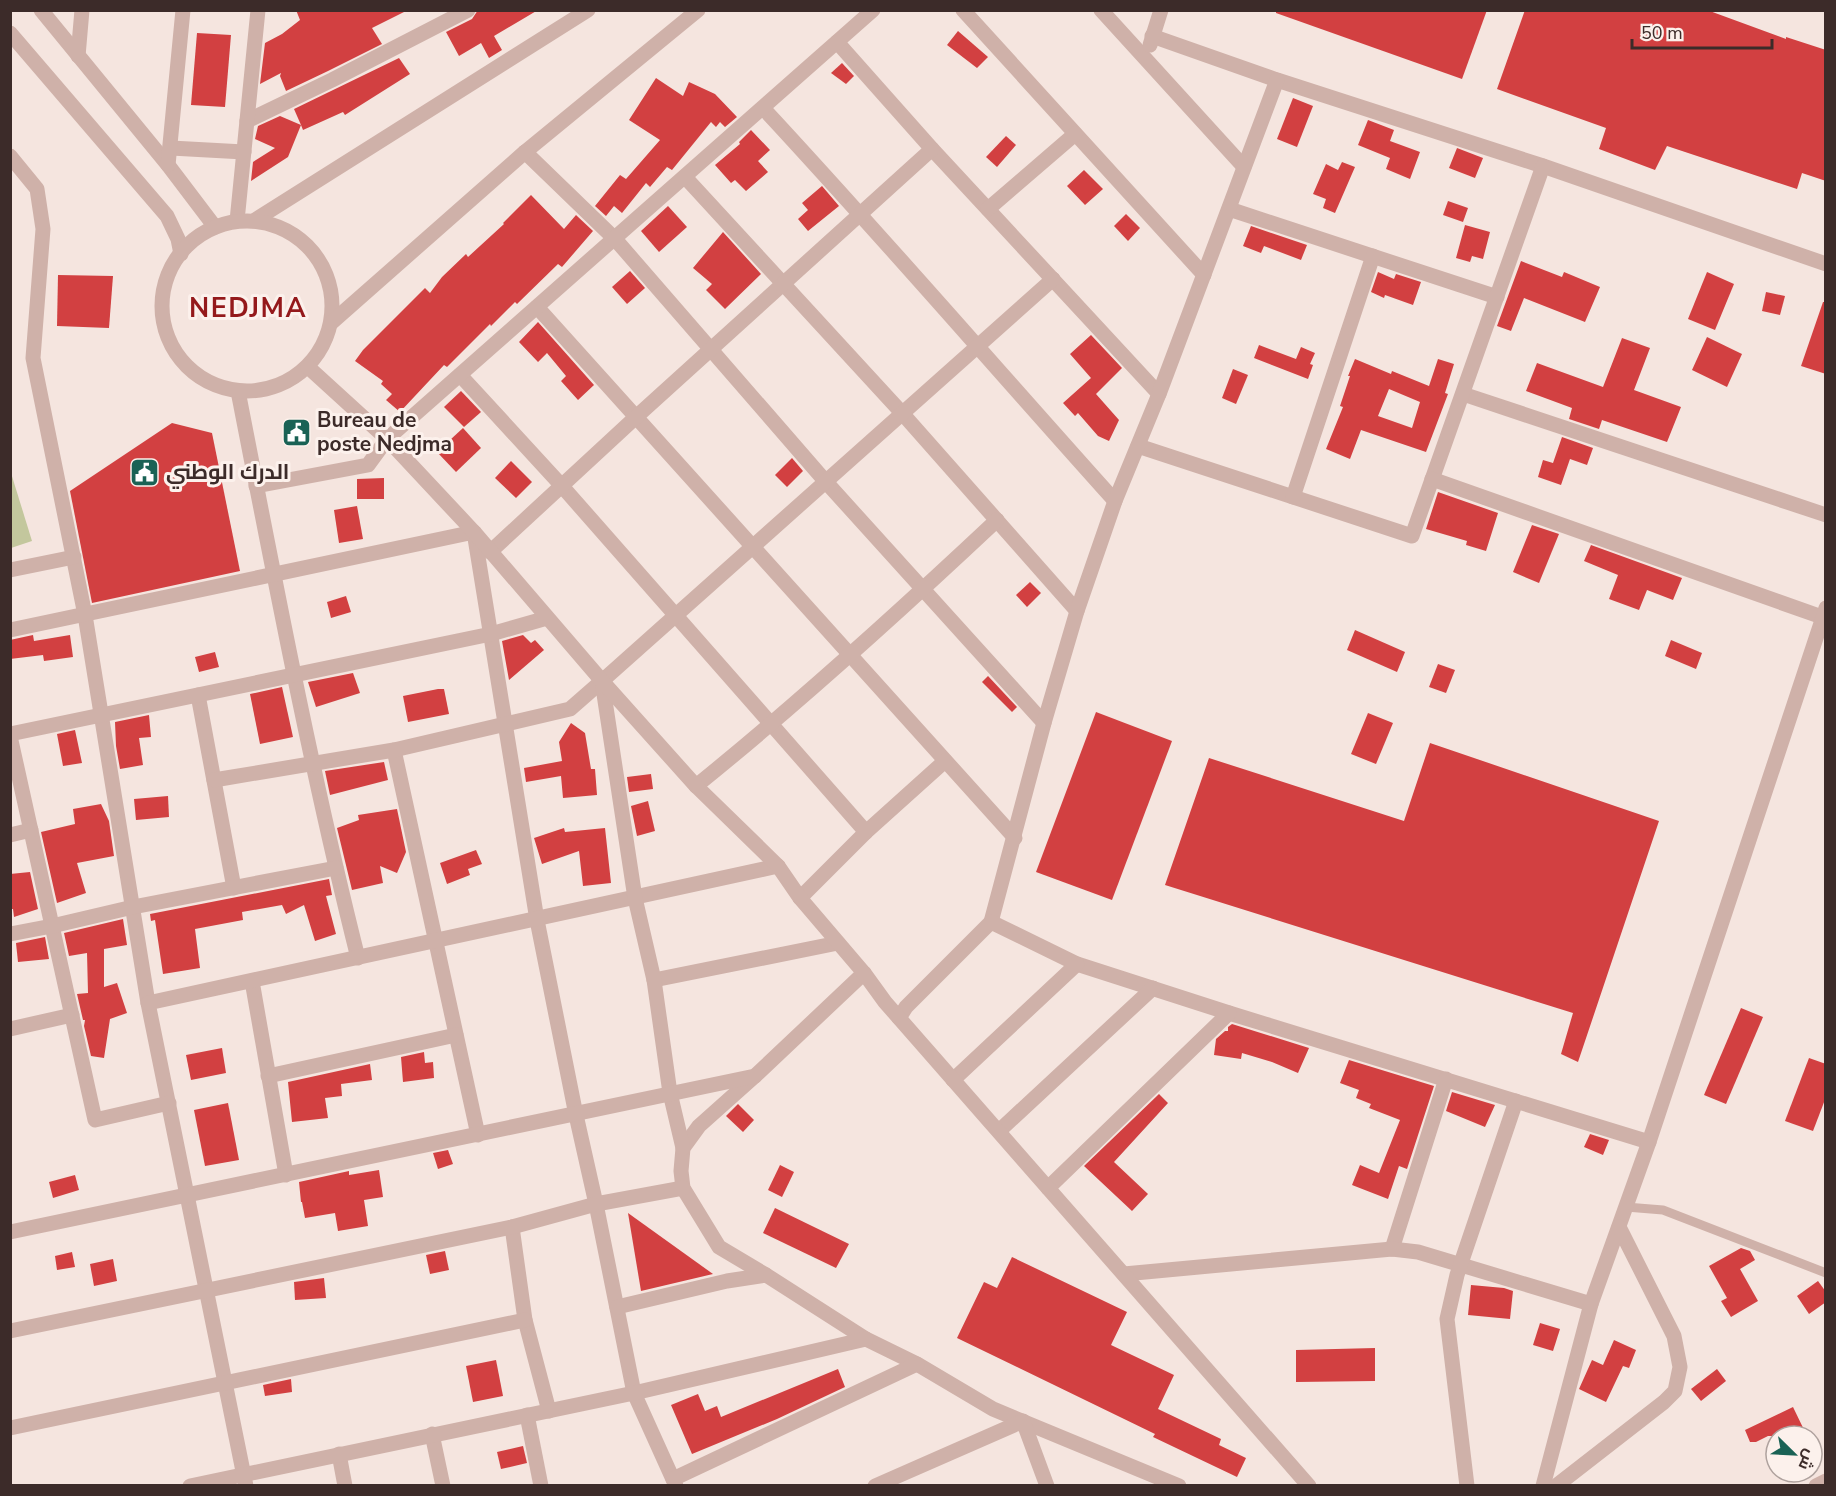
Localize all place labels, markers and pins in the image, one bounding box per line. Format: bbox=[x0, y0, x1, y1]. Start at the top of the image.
place label: Bureau de poste Nedjma bbox=[317, 406, 452, 458]
public building icon: Bureau de poste Nedjma bbox=[280, 416, 312, 448]
public building icon: الدرك الوطني bbox=[129, 456, 161, 488]
place label: الدرك الوطني bbox=[166, 458, 289, 489]

